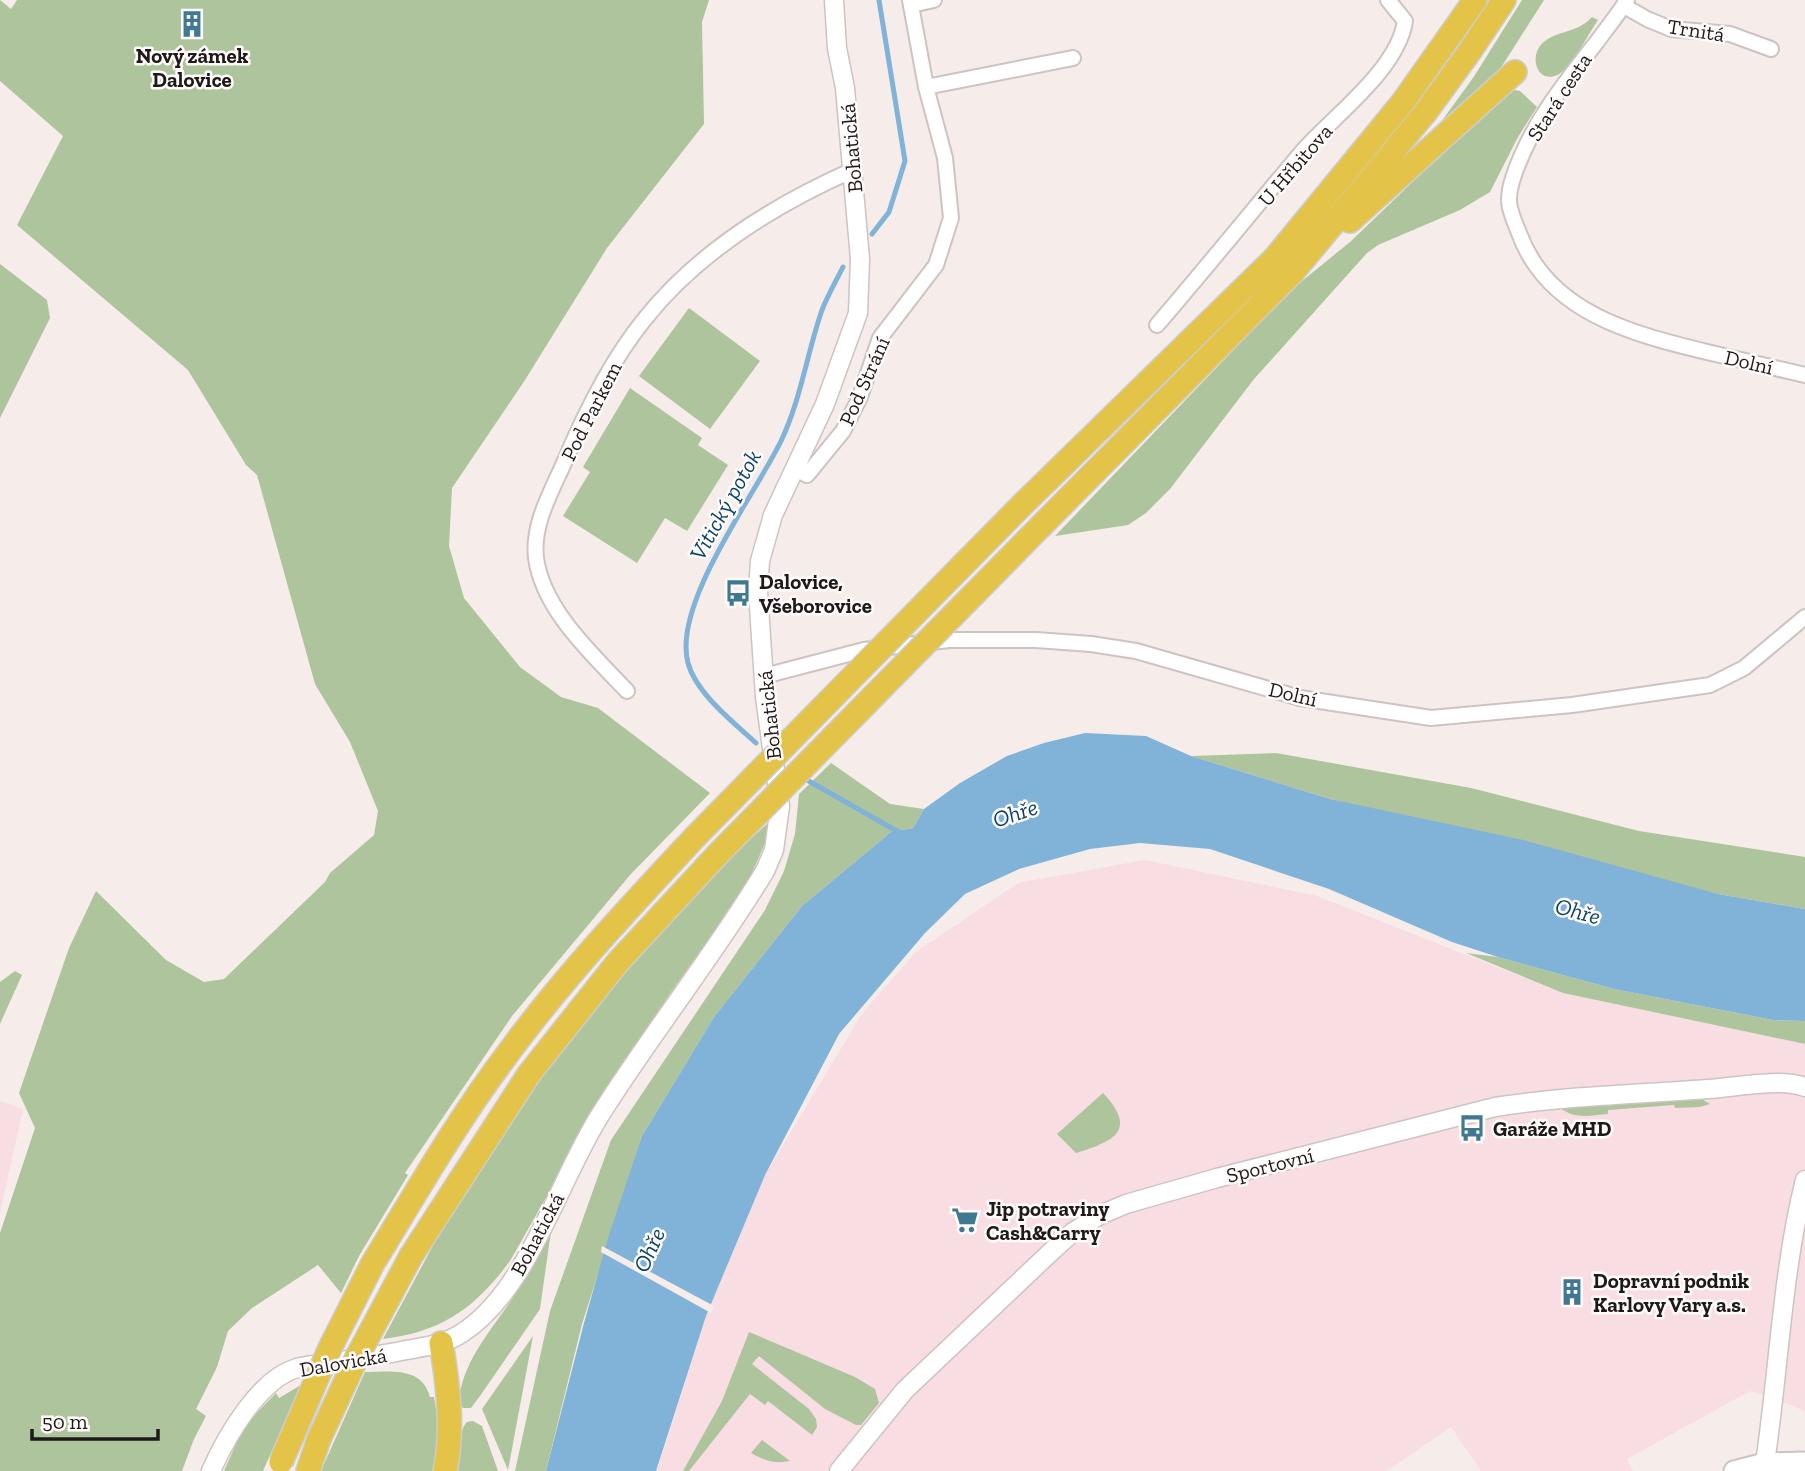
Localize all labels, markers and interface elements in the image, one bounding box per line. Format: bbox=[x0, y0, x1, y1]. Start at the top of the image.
building icon: Nový zámek Dalovice bbox=[177, 9, 207, 39]
street label: Trnitá bbox=[1666, 13, 1726, 47]
place label: Nový zámek Dalovice bbox=[136, 43, 249, 92]
street label: Stará cesta bbox=[1521, 48, 1597, 146]
street label: Bohatická bbox=[835, 102, 867, 194]
street label: U Hřbitova bbox=[1253, 119, 1337, 211]
street label: Pod Strání bbox=[833, 333, 895, 429]
street label: Dolní bbox=[1722, 344, 1776, 380]
street label: Pod Parkem bbox=[555, 357, 627, 465]
water label: Vitický potok bbox=[683, 445, 767, 565]
place label: Dalovice, Všeborovice bbox=[759, 569, 872, 618]
bus stop icon: Dalovice, Všeborovice bbox=[723, 578, 753, 608]
street label: Bohatická bbox=[752, 669, 786, 761]
street label: Dolní bbox=[1266, 676, 1320, 712]
water label: Ohře bbox=[989, 792, 1041, 834]
water label: Ohře bbox=[1552, 892, 1604, 930]
bus stop icon: Garáže MHD bbox=[1457, 1113, 1487, 1143]
place label: Garáže MHD bbox=[1493, 1116, 1612, 1141]
street label: Sportovní bbox=[1224, 1142, 1316, 1188]
street label: Bohatická bbox=[505, 1188, 569, 1280]
place label: Jip potraviny Cash&Carry bbox=[986, 1196, 1109, 1245]
supermarket icon: Jip potraviny Cash&Carry bbox=[950, 1205, 980, 1235]
water label: Ohře bbox=[627, 1223, 671, 1277]
place label: Dopravní podnik Karlovy Vary a.s. bbox=[1593, 1268, 1750, 1317]
building icon: Dopravní podnik Karlovy Vary a.s. bbox=[1557, 1277, 1587, 1307]
street label: Dalovická bbox=[297, 1342, 389, 1382]
scale bar bbox=[32, 1398, 158, 1442]
text: 50 m bbox=[42, 1409, 88, 1434]

